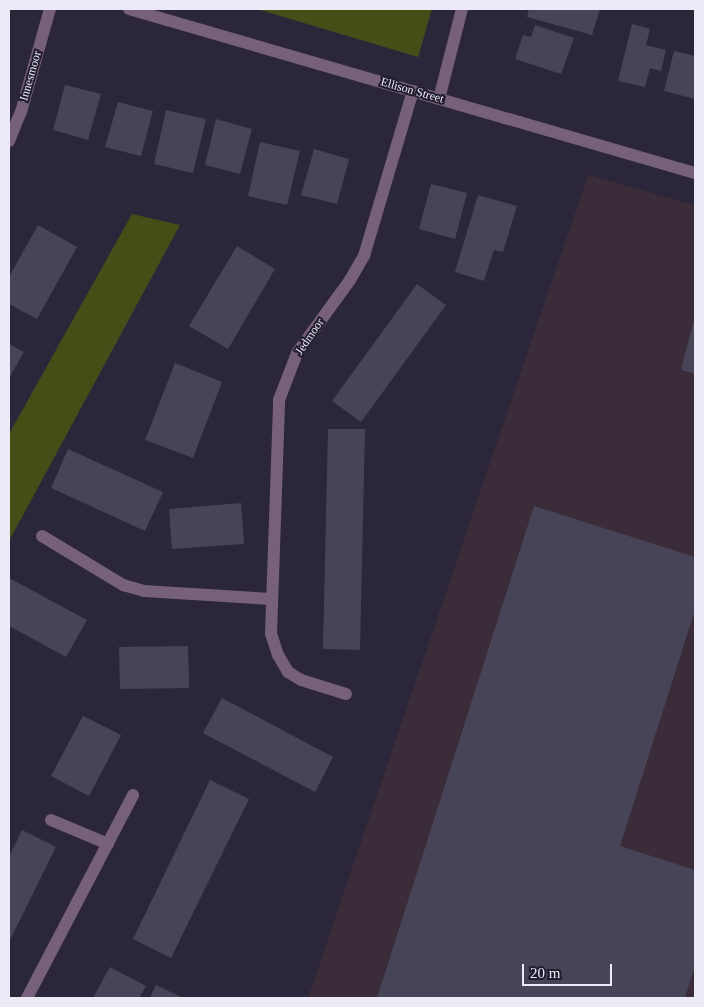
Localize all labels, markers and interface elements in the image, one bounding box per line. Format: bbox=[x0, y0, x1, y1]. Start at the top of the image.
street label: Innesmoor bbox=[17, 49, 45, 103]
street label: Ellison Street bbox=[379, 75, 445, 107]
street label: Jedmoor bbox=[292, 316, 328, 358]
scale bar bbox=[524, 954, 614, 986]
text: 20 m bbox=[530, 965, 560, 981]

